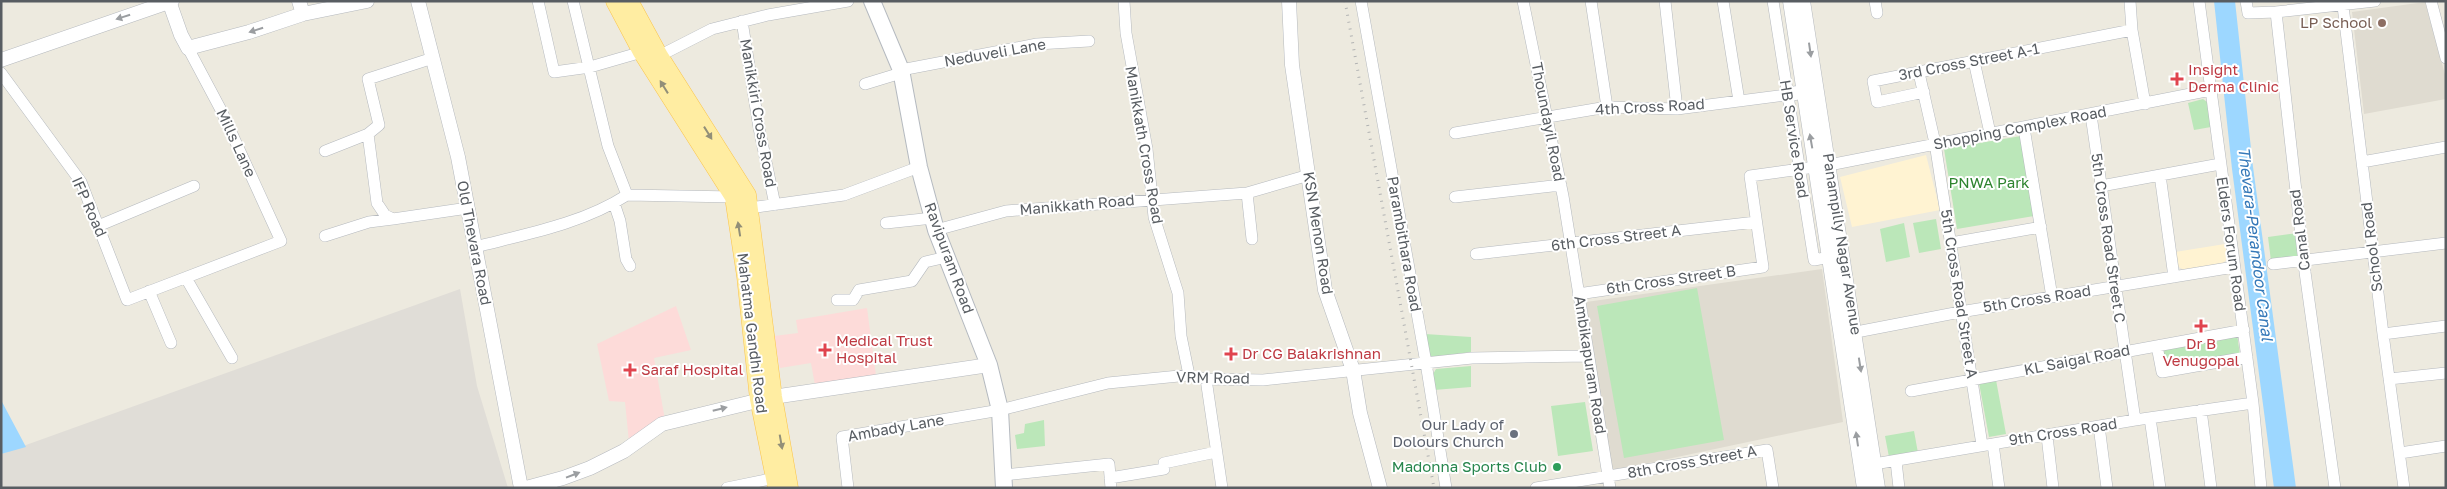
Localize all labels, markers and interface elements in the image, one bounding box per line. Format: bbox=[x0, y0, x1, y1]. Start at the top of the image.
one-way arrow bbox=[115, 13, 130, 21]
place label: LP School bbox=[2300, 13, 2372, 31]
marker: LP School bbox=[2376, 17, 2388, 29]
one-way arrow bbox=[249, 26, 264, 34]
street label: Neduveli Lane bbox=[943, 34, 1047, 70]
street label: Manikkiri Cross Road bbox=[737, 37, 781, 189]
street label: 3rd Cross Street A-1 bbox=[1897, 39, 2041, 84]
one-way arrow bbox=[1806, 42, 1814, 58]
place label: Insight Derma Clinic bbox=[2188, 60, 2279, 95]
street label: Thoundayil Road bbox=[1529, 61, 1569, 183]
street label: Manikkath Cross Road bbox=[1122, 64, 1168, 225]
marker: Insight Derma Clinic bbox=[2170, 72, 2184, 86]
street label: HB Service Road bbox=[1777, 78, 1813, 199]
one-way arrow bbox=[660, 81, 669, 94]
street label: 4th Cross Road bbox=[1595, 94, 1705, 118]
street label: Shopping Complex Road bbox=[1932, 101, 2108, 153]
street label: Mills Lane bbox=[213, 106, 261, 180]
one-way arrow bbox=[703, 126, 713, 139]
one-way arrow bbox=[1806, 132, 1814, 148]
water label: Thevara-Perandoor Canal bbox=[2234, 146, 2278, 343]
street label: Panampilly Nagar Avenue bbox=[1820, 152, 1866, 336]
street label: 5th Cross Road Street C bbox=[2088, 152, 2130, 324]
street label: KSN Menon Road bbox=[1300, 170, 1338, 296]
park label: PNWA Park bbox=[1948, 173, 2030, 191]
street label: IFP Road bbox=[69, 174, 111, 239]
street label: Parambithara Road bbox=[1384, 175, 1426, 313]
street label: Elders Forum Road bbox=[2214, 175, 2250, 312]
street label: Old Thevara Road bbox=[454, 179, 496, 307]
street label: Canal Road bbox=[2285, 188, 2313, 272]
street label: Manikkath Road bbox=[1019, 190, 1135, 218]
street label: Ravipuram Road bbox=[921, 200, 978, 316]
street label: School Road bbox=[2357, 201, 2385, 293]
street label: 5th Cross Road Street A bbox=[1938, 208, 1982, 380]
street label: 6th Cross Street A bbox=[1550, 220, 1682, 254]
one-way arrow bbox=[734, 221, 742, 237]
street label: Mahatma Gandhi Road bbox=[734, 252, 772, 414]
street label: 6th Cross Street B bbox=[1605, 261, 1737, 297]
street label: 5th Cross Road bbox=[1982, 281, 2092, 315]
street label: Ambikapuram Road bbox=[1571, 294, 1611, 435]
marker: Dr B Venugopal bbox=[2194, 319, 2208, 333]
place label: Medical Trust Hospital bbox=[836, 331, 933, 366]
place label: Dr B Venugopal bbox=[2163, 334, 2240, 369]
street label: KL Saigal Road bbox=[2022, 340, 2131, 378]
marker: Medical Trust Hospital bbox=[818, 343, 832, 357]
place label: Dr CG Balakrishnan bbox=[1242, 344, 1381, 362]
marker: Dr CG Balakrishnan bbox=[1224, 347, 1238, 361]
one-way arrow bbox=[1857, 358, 1865, 374]
place label: Saraf Hospital bbox=[641, 360, 744, 378]
marker: Saraf Hospital bbox=[623, 363, 637, 377]
street label: VRM Road bbox=[1176, 367, 1250, 387]
one-way arrow bbox=[712, 405, 727, 413]
street label: Ambady Lane bbox=[846, 410, 946, 444]
street label: 9th Cross Road bbox=[2007, 414, 2118, 448]
place label: Our Lady of Dolours Church bbox=[1393, 415, 1505, 450]
marker: Our Lady of Dolours Church bbox=[1508, 428, 1520, 440]
one-way arrow bbox=[1853, 431, 1861, 447]
one-way arrow bbox=[777, 435, 785, 450]
street label: 8th Cross Street A bbox=[1626, 441, 1758, 481]
place label: Madonna Sports Club bbox=[1392, 457, 1547, 475]
marker: Madonna Sports Club bbox=[1551, 461, 1563, 473]
one-way arrow bbox=[566, 471, 581, 479]

